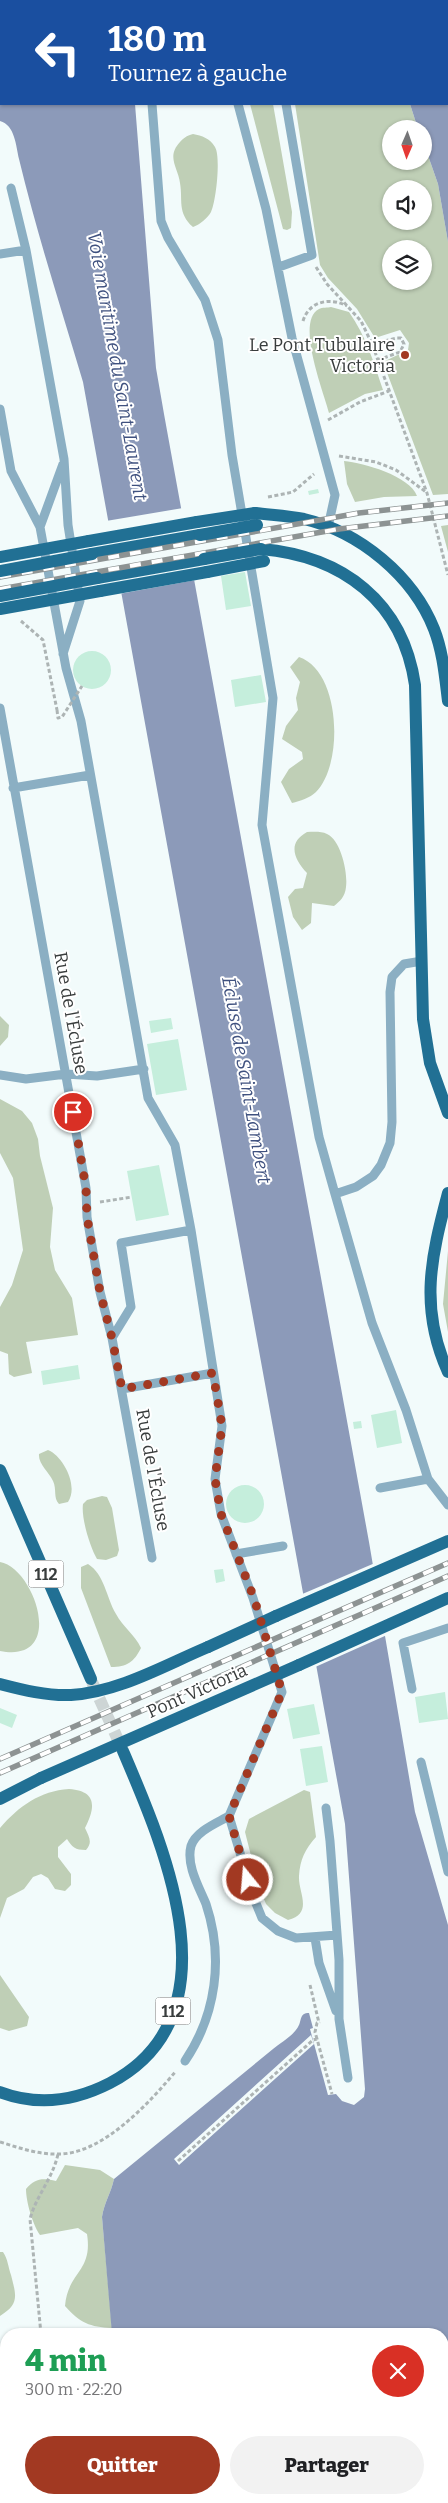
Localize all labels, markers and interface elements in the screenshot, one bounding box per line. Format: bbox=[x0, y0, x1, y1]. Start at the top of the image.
text: 180 m bbox=[108, 18, 206, 60]
icon: left bbox=[25, 20, 90, 85]
text: Tournez à gauche bbox=[108, 60, 287, 87]
north arrow bbox=[382, 120, 432, 170]
map controls bbox=[382, 120, 432, 290]
button: sound bbox=[382, 180, 432, 230]
water label: Voie maritime du Saint-Laurent bbox=[83, 230, 153, 502]
button: layers bbox=[382, 240, 432, 290]
place label: Le Pont Tubulaire Victoria bbox=[249, 334, 395, 377]
marker: Le Pont Tubulaire Victoria bbox=[399, 349, 411, 361]
street label: Rue de l'Écluse bbox=[49, 950, 94, 1076]
water label: Écluse de Saint-Lambert bbox=[217, 975, 276, 1186]
pin bbox=[52, 1091, 94, 1133]
icon: arrive bbox=[59, 1098, 87, 1126]
street label: Rue de l'Écluse bbox=[131, 1407, 176, 1533]
road number: 112 bbox=[28, 1560, 64, 1588]
street label: Pont Victoria bbox=[143, 1659, 251, 1723]
position arrow bbox=[221, 1853, 273, 1905]
road number: 112 bbox=[156, 1998, 190, 2024]
text: 4 min bbox=[25, 2343, 107, 2379]
button: close bbox=[372, 2345, 424, 2397]
text: 300 m · 22:20 bbox=[25, 2380, 123, 2399]
button: Quitter bbox=[25, 2436, 220, 2494]
button: Partager bbox=[230, 2436, 424, 2494]

